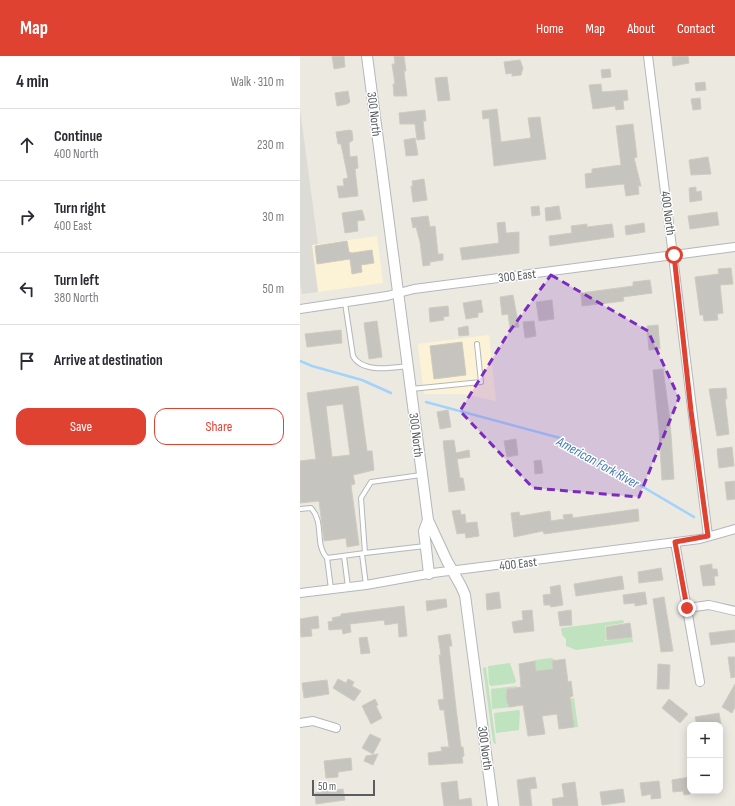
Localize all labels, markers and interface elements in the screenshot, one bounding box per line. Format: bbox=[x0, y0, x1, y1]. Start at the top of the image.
text: Map bbox=[20, 17, 48, 40]
text: Home bbox=[536, 20, 564, 37]
text: Map bbox=[586, 20, 605, 37]
text: About bbox=[627, 20, 655, 37]
text: Contact bbox=[677, 20, 715, 37]
text: 4 min bbox=[16, 72, 49, 92]
text: Walk · 310 m bbox=[231, 74, 284, 90]
street label: 300 North bbox=[363, 91, 385, 137]
text: Continue bbox=[54, 127, 103, 146]
icon: ahead bbox=[16, 134, 38, 156]
text: 230 m bbox=[257, 137, 284, 153]
text: 400 North bbox=[54, 146, 99, 162]
street label: 400 North bbox=[657, 190, 679, 236]
text: Turn right bbox=[54, 199, 106, 218]
icon: right bbox=[16, 206, 38, 228]
text: 30 m bbox=[262, 209, 284, 225]
text: 400 East bbox=[54, 218, 92, 234]
route start bbox=[665, 246, 683, 264]
street label: 300 East bbox=[497, 266, 537, 286]
text: Turn left bbox=[54, 271, 99, 290]
icon: left bbox=[16, 278, 38, 300]
text: 50 m bbox=[263, 281, 284, 297]
text: 380 North bbox=[54, 290, 98, 306]
icon: arrive bbox=[16, 350, 38, 372]
text: Arrive at destination bbox=[54, 351, 163, 370]
button: Save bbox=[16, 408, 146, 445]
button: Share bbox=[154, 408, 284, 445]
street label: 300 North bbox=[405, 412, 427, 458]
water label: American Fork River bbox=[553, 432, 643, 493]
street label: 400 East bbox=[498, 554, 538, 574]
route end bbox=[678, 599, 696, 617]
map controls bbox=[687, 722, 723, 794]
button: + bbox=[687, 722, 723, 758]
street label: 300 North bbox=[474, 725, 496, 771]
button: − bbox=[687, 758, 723, 794]
scale bar bbox=[312, 778, 375, 797]
text: 50 m bbox=[318, 780, 336, 793]

